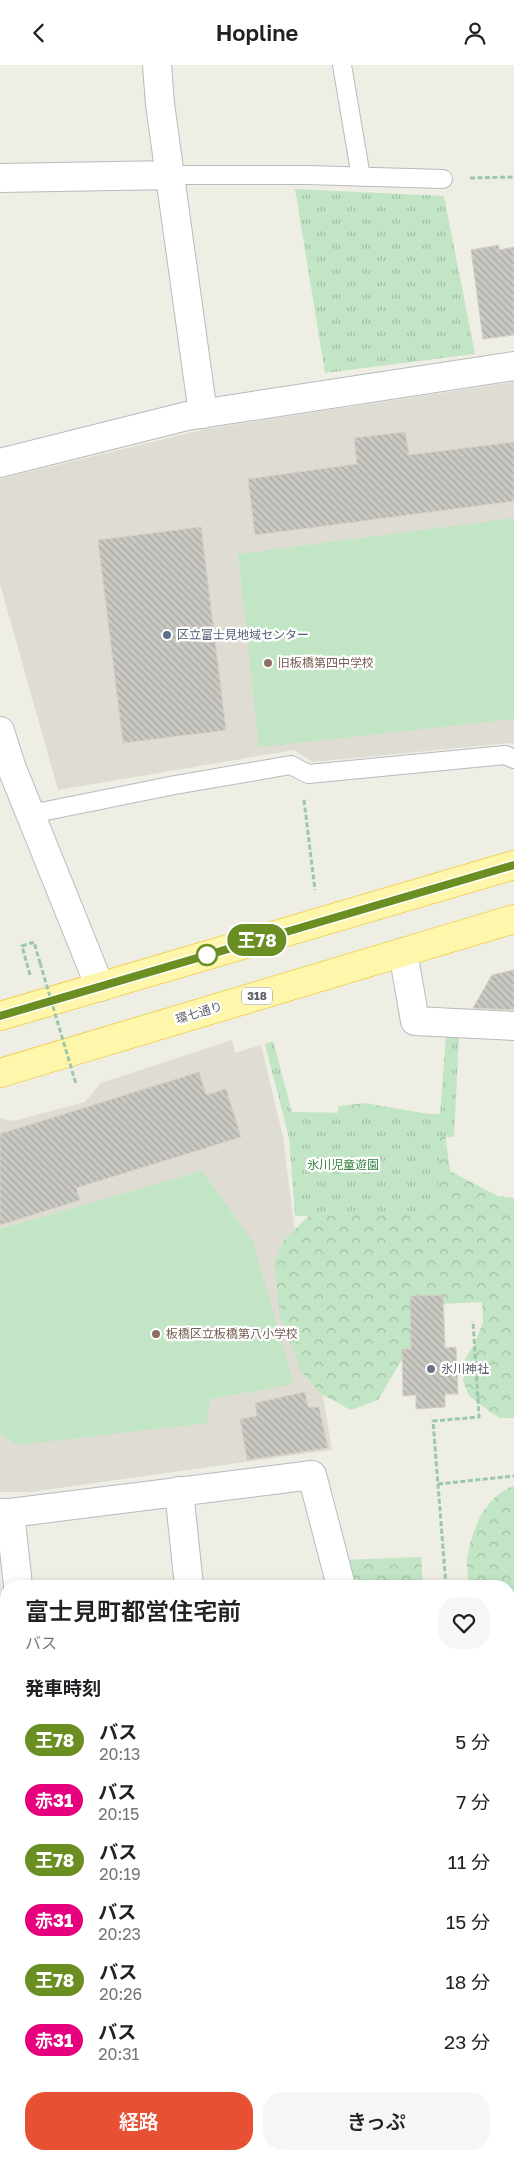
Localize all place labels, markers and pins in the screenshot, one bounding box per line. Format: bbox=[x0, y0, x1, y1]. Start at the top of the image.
place label: 区立富士見地域センター bbox=[177, 627, 309, 642]
marker: 区立富士見地域センター bbox=[161, 629, 173, 641]
place label: 旧板橋第四中学校 bbox=[278, 655, 374, 670]
marker: 旧板橋第四中学校 bbox=[262, 657, 274, 669]
unlabelled marker bbox=[196, 944, 218, 966]
place label: 板橋区立板橋第八小学校 bbox=[166, 1326, 298, 1341]
marker: 板橋区立板橋第八小学校 bbox=[150, 1328, 162, 1340]
place label: 氷川神社 bbox=[441, 1361, 489, 1376]
marker: 氷川神社 bbox=[425, 1363, 437, 1375]

